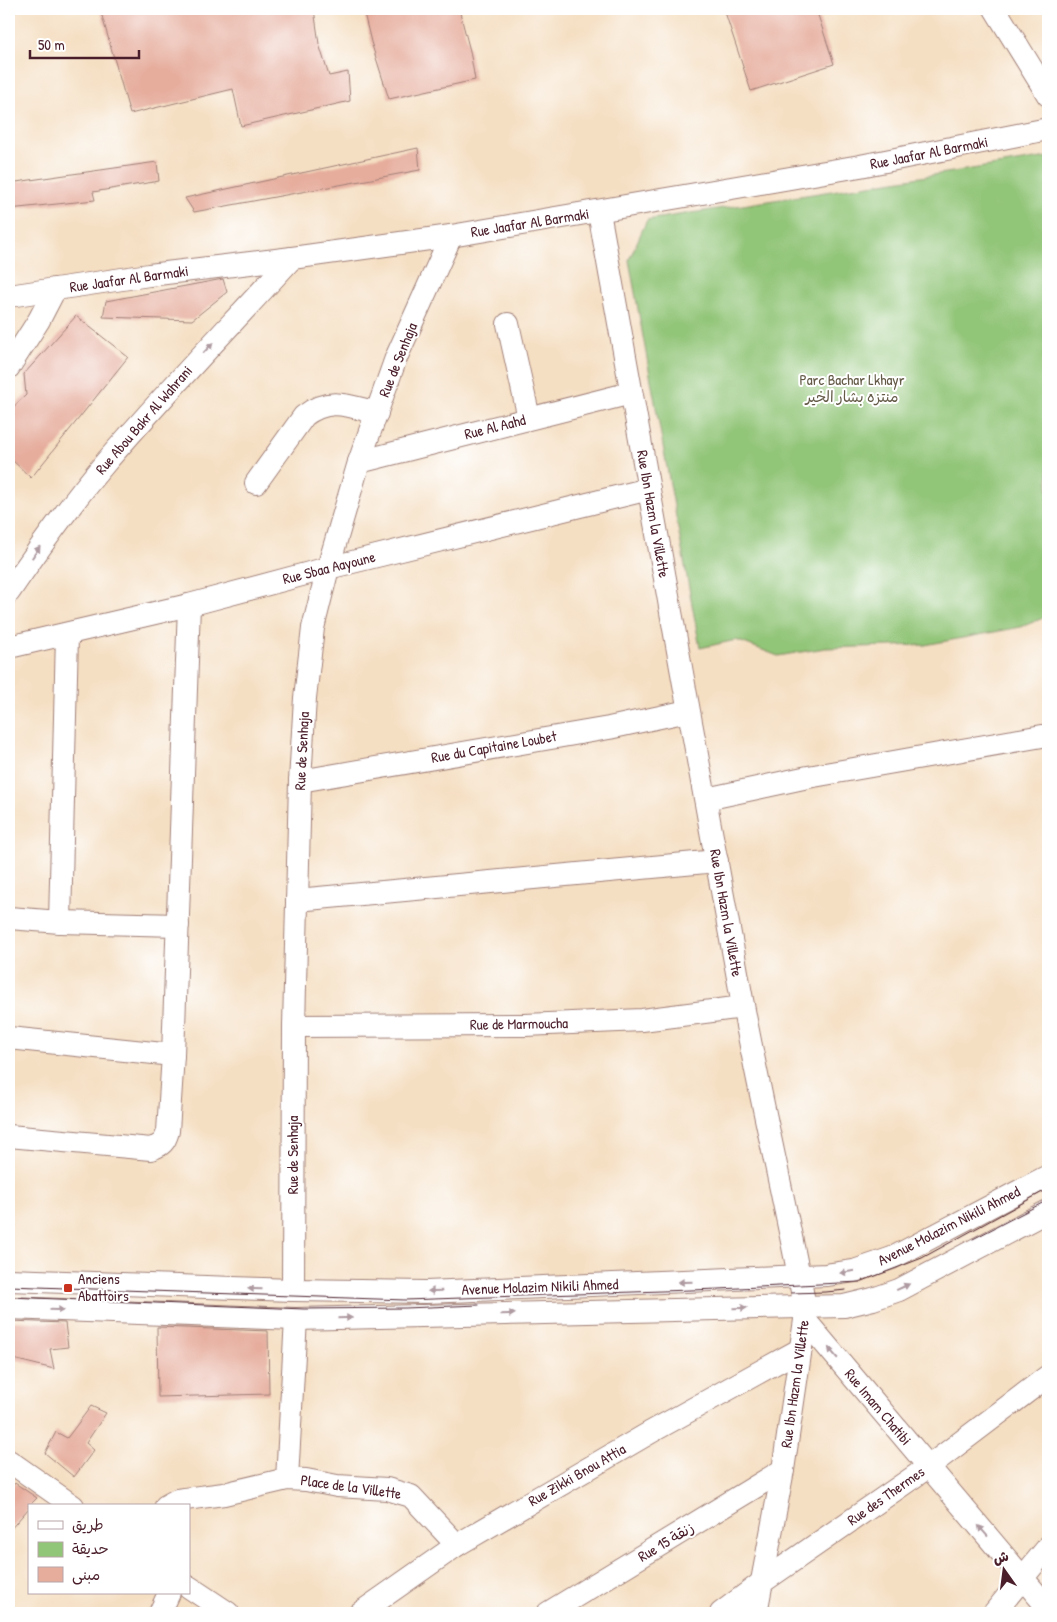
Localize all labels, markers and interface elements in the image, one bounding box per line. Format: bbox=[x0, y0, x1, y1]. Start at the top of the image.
scale bar bbox=[30, 28, 139, 60]
text: 50 m bbox=[38, 34, 65, 55]
street label: Rue Jaafar Al Barmaki bbox=[868, 131, 990, 174]
street label: Rue Jaafar Al Barmaki bbox=[469, 203, 591, 242]
street label: Rue Jaafar Al Barmaki bbox=[68, 260, 190, 297]
street label: Rue de Senhaja bbox=[373, 319, 422, 400]
one-way arrow bbox=[202, 342, 214, 354]
street label: Rue Abou Bakr Al Wahrani bbox=[90, 361, 197, 479]
park label: Parc Bachar Lkhayr منتزه بشار الخير bbox=[800, 369, 905, 407]
street label: Rue Al Aahd bbox=[462, 409, 528, 444]
street label: Rue Ibn Hazm la Villette bbox=[632, 449, 675, 579]
one-way arrow bbox=[31, 545, 41, 559]
street label: Rue Sbaa Aayoune bbox=[280, 546, 377, 589]
street label: Rue de Senhaja bbox=[289, 711, 314, 791]
street label: Rue du Capitaine Loubet bbox=[430, 725, 559, 768]
street label: Rue Ibn Hazm la Villette bbox=[705, 848, 748, 978]
street label: Rue de Marmoucha bbox=[470, 1012, 568, 1035]
street label: Rue de Senhaja bbox=[282, 1116, 303, 1194]
street label: Avenue Molazim Nikili Ahmed bbox=[874, 1180, 1024, 1271]
place label: Anciens Abattoirs bbox=[78, 1268, 129, 1306]
one-way arrow bbox=[839, 1268, 855, 1276]
street label: Avenue Molazim Nikili Ahmed bbox=[461, 1273, 619, 1300]
one-way arrow bbox=[677, 1278, 693, 1286]
marker: Anciens Abattoirs bbox=[62, 1282, 74, 1294]
one-way arrow bbox=[896, 1283, 910, 1291]
one-way arrow bbox=[247, 1284, 263, 1292]
one-way arrow bbox=[427, 1288, 443, 1296]
one-way arrow bbox=[732, 1304, 748, 1312]
one-way arrow bbox=[50, 1306, 66, 1314]
one-way arrow bbox=[500, 1310, 516, 1318]
one-way arrow bbox=[337, 1313, 353, 1321]
street label: Rue Ibn Hazm la Villette bbox=[775, 1319, 814, 1449]
one-way arrow bbox=[828, 1347, 839, 1359]
street label: Rue Imam Chatibi bbox=[840, 1364, 917, 1449]
street label: Rue Zikki Bnou Attia bbox=[524, 1438, 629, 1511]
street label: Rue des Thermes bbox=[843, 1461, 929, 1530]
street label: Place de la Villette bbox=[299, 1469, 403, 1504]
legend bbox=[28, 1504, 190, 1594]
text: طريق bbox=[72, 1514, 104, 1535]
street label: Rue 15 زنقة bbox=[634, 1517, 698, 1567]
one-way arrow bbox=[977, 1525, 989, 1537]
text: حديقة bbox=[72, 1538, 109, 1559]
north arrow bbox=[980, 1544, 1030, 1594]
text: ش bbox=[991, 1546, 1011, 1568]
text: مبنى bbox=[72, 1564, 100, 1585]

